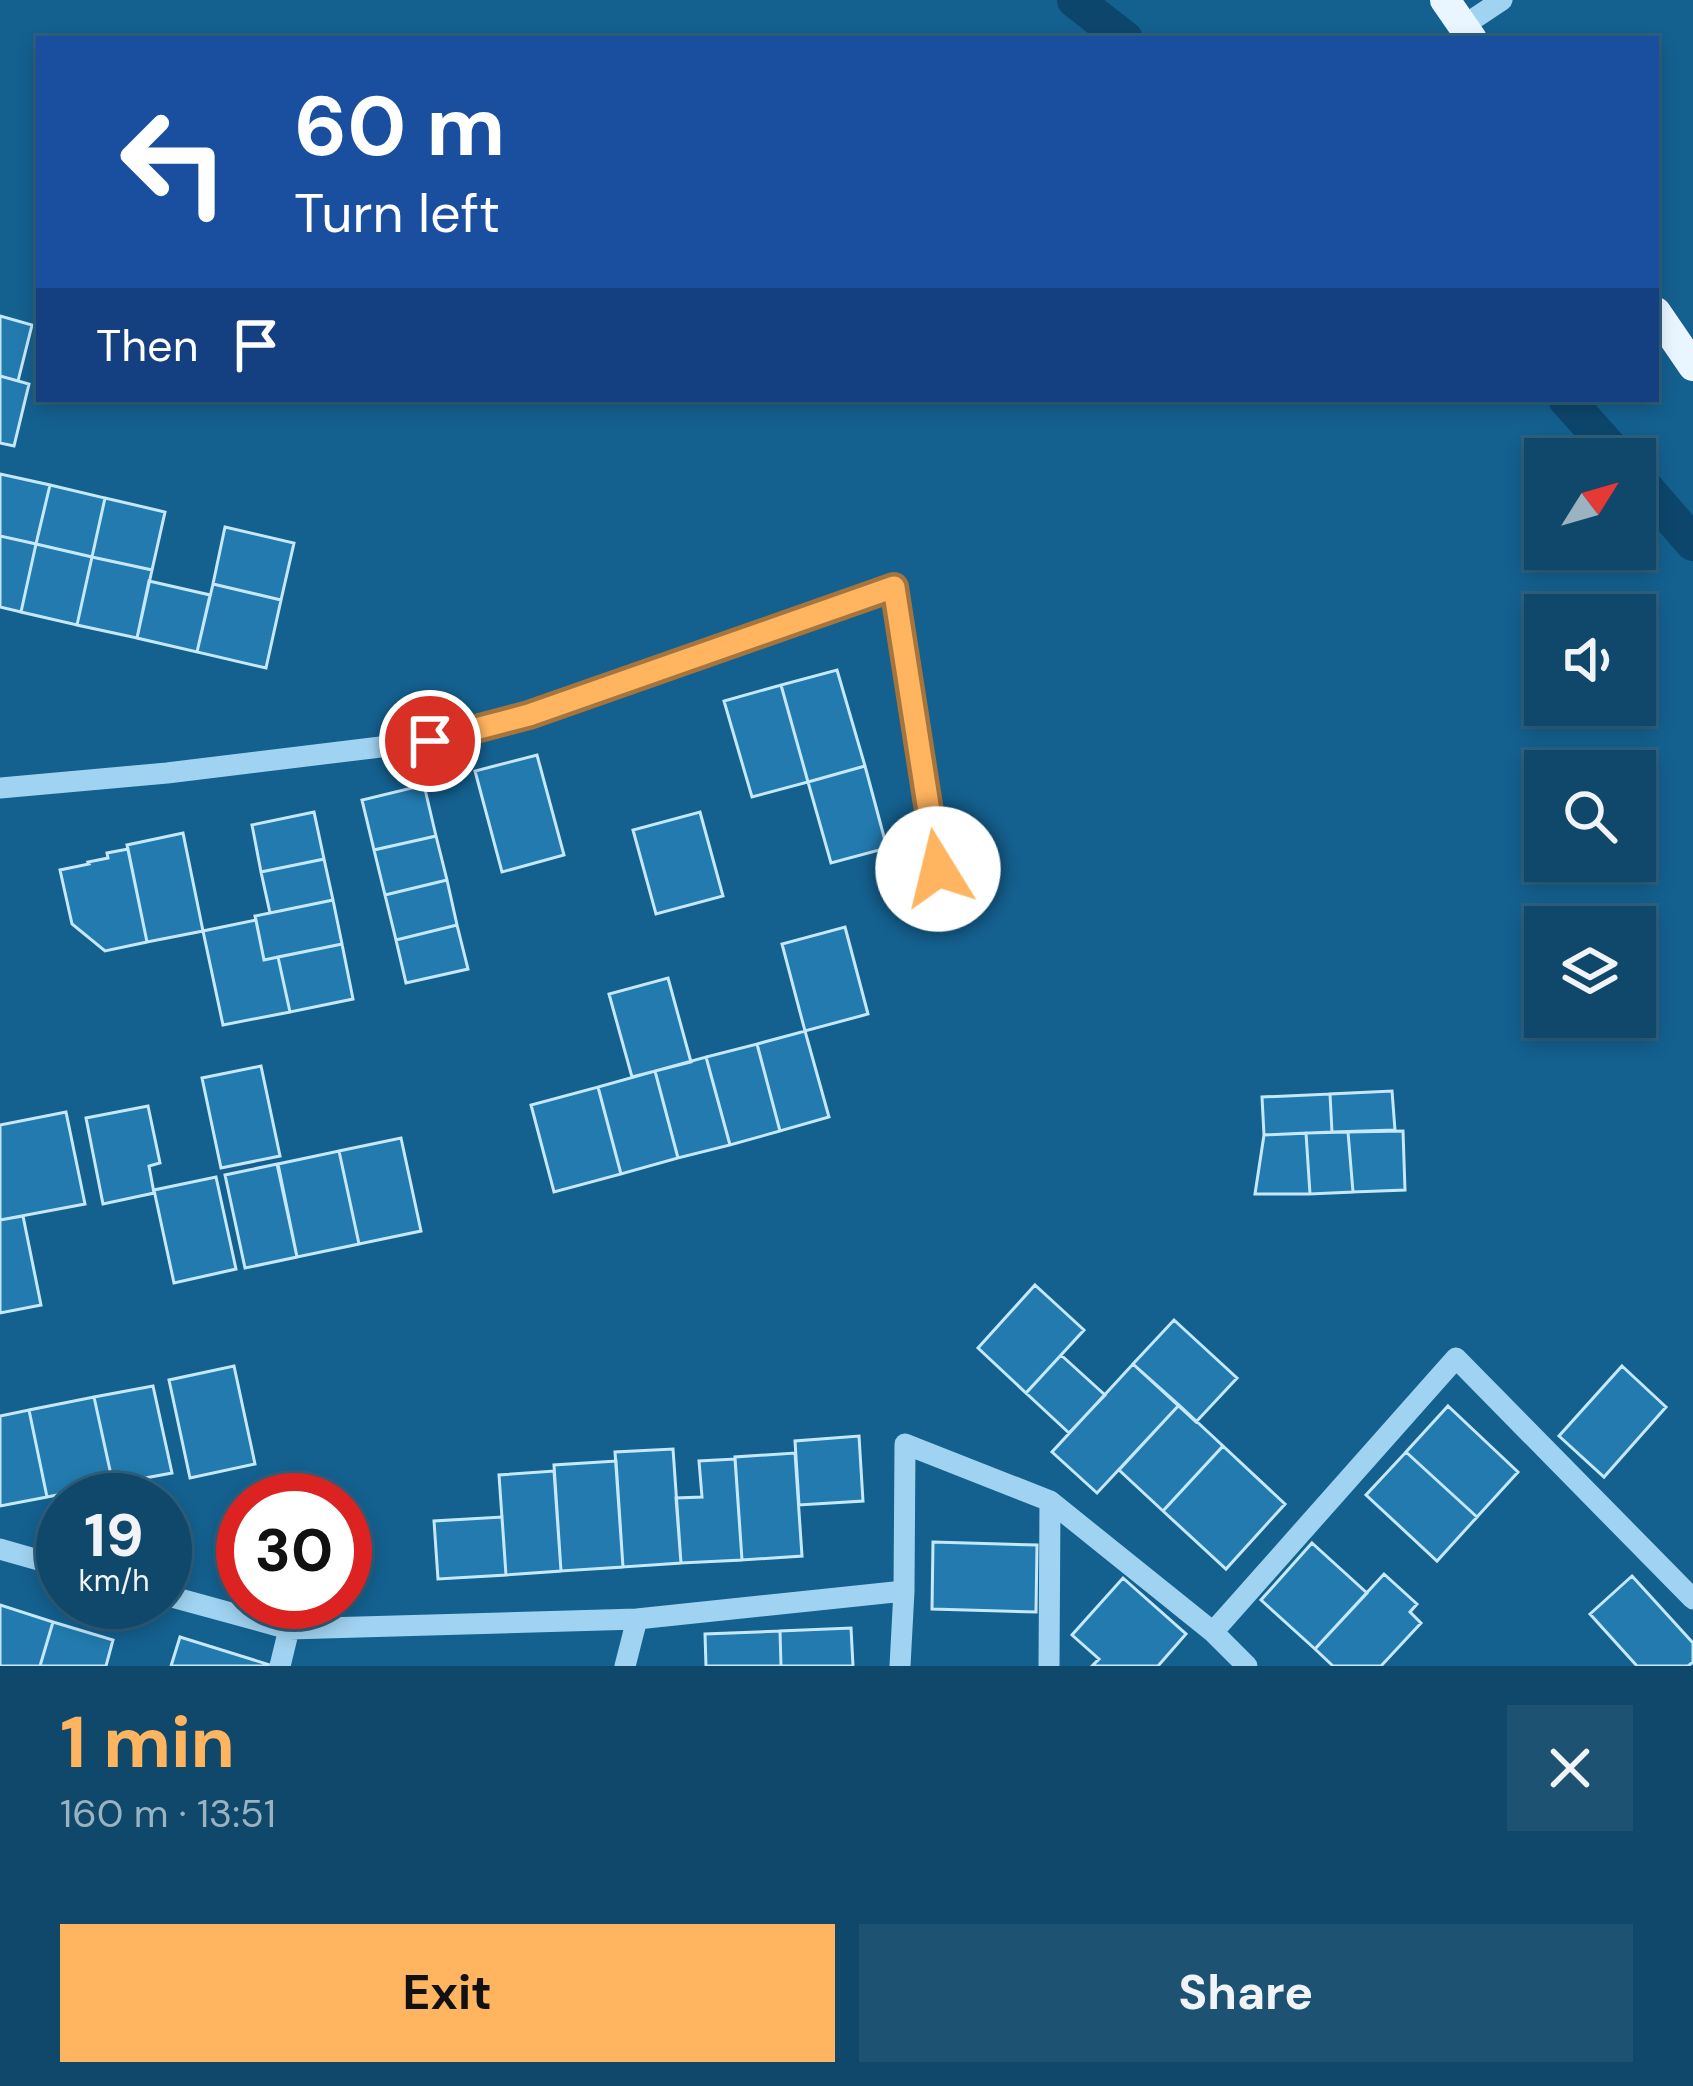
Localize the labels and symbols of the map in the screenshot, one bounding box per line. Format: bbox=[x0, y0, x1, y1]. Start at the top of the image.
north arrow bbox=[1524, 438, 1656, 570]
pin bbox=[379, 690, 481, 792]
position arrow bbox=[875, 806, 1001, 932]
speed limit sign: 30 bbox=[216, 1473, 372, 1629]

